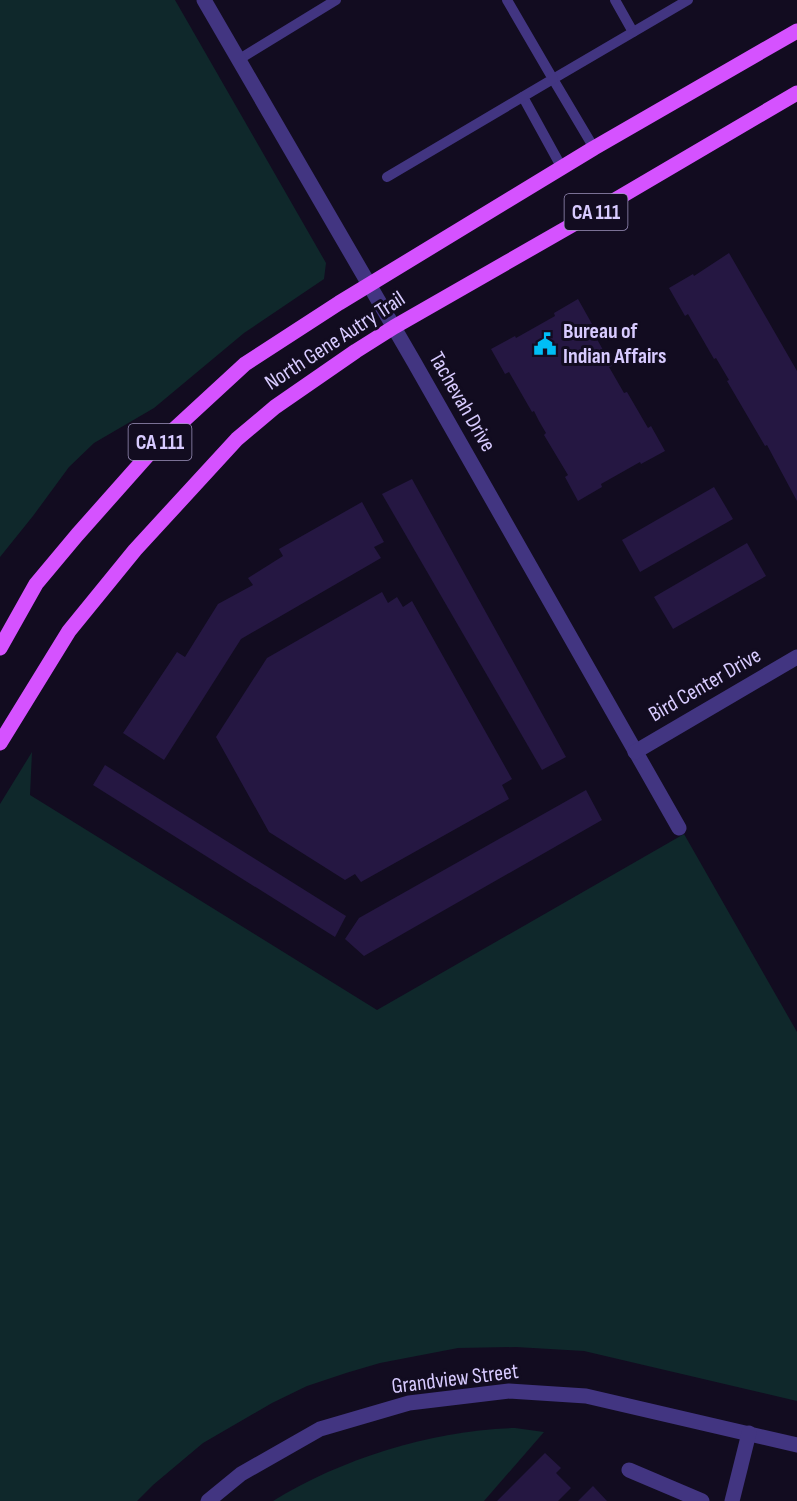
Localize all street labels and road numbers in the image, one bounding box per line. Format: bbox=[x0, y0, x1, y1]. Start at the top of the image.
road number: CA 111 bbox=[564, 194, 628, 230]
street label: North Gene Autry Trail bbox=[260, 286, 410, 396]
street label: Tachevah Drive bbox=[423, 347, 501, 457]
road number: CA 111 bbox=[128, 424, 192, 460]
street label: Bird Center Drive bbox=[644, 642, 766, 728]
street label: Grandview Street bbox=[390, 1358, 520, 1400]

